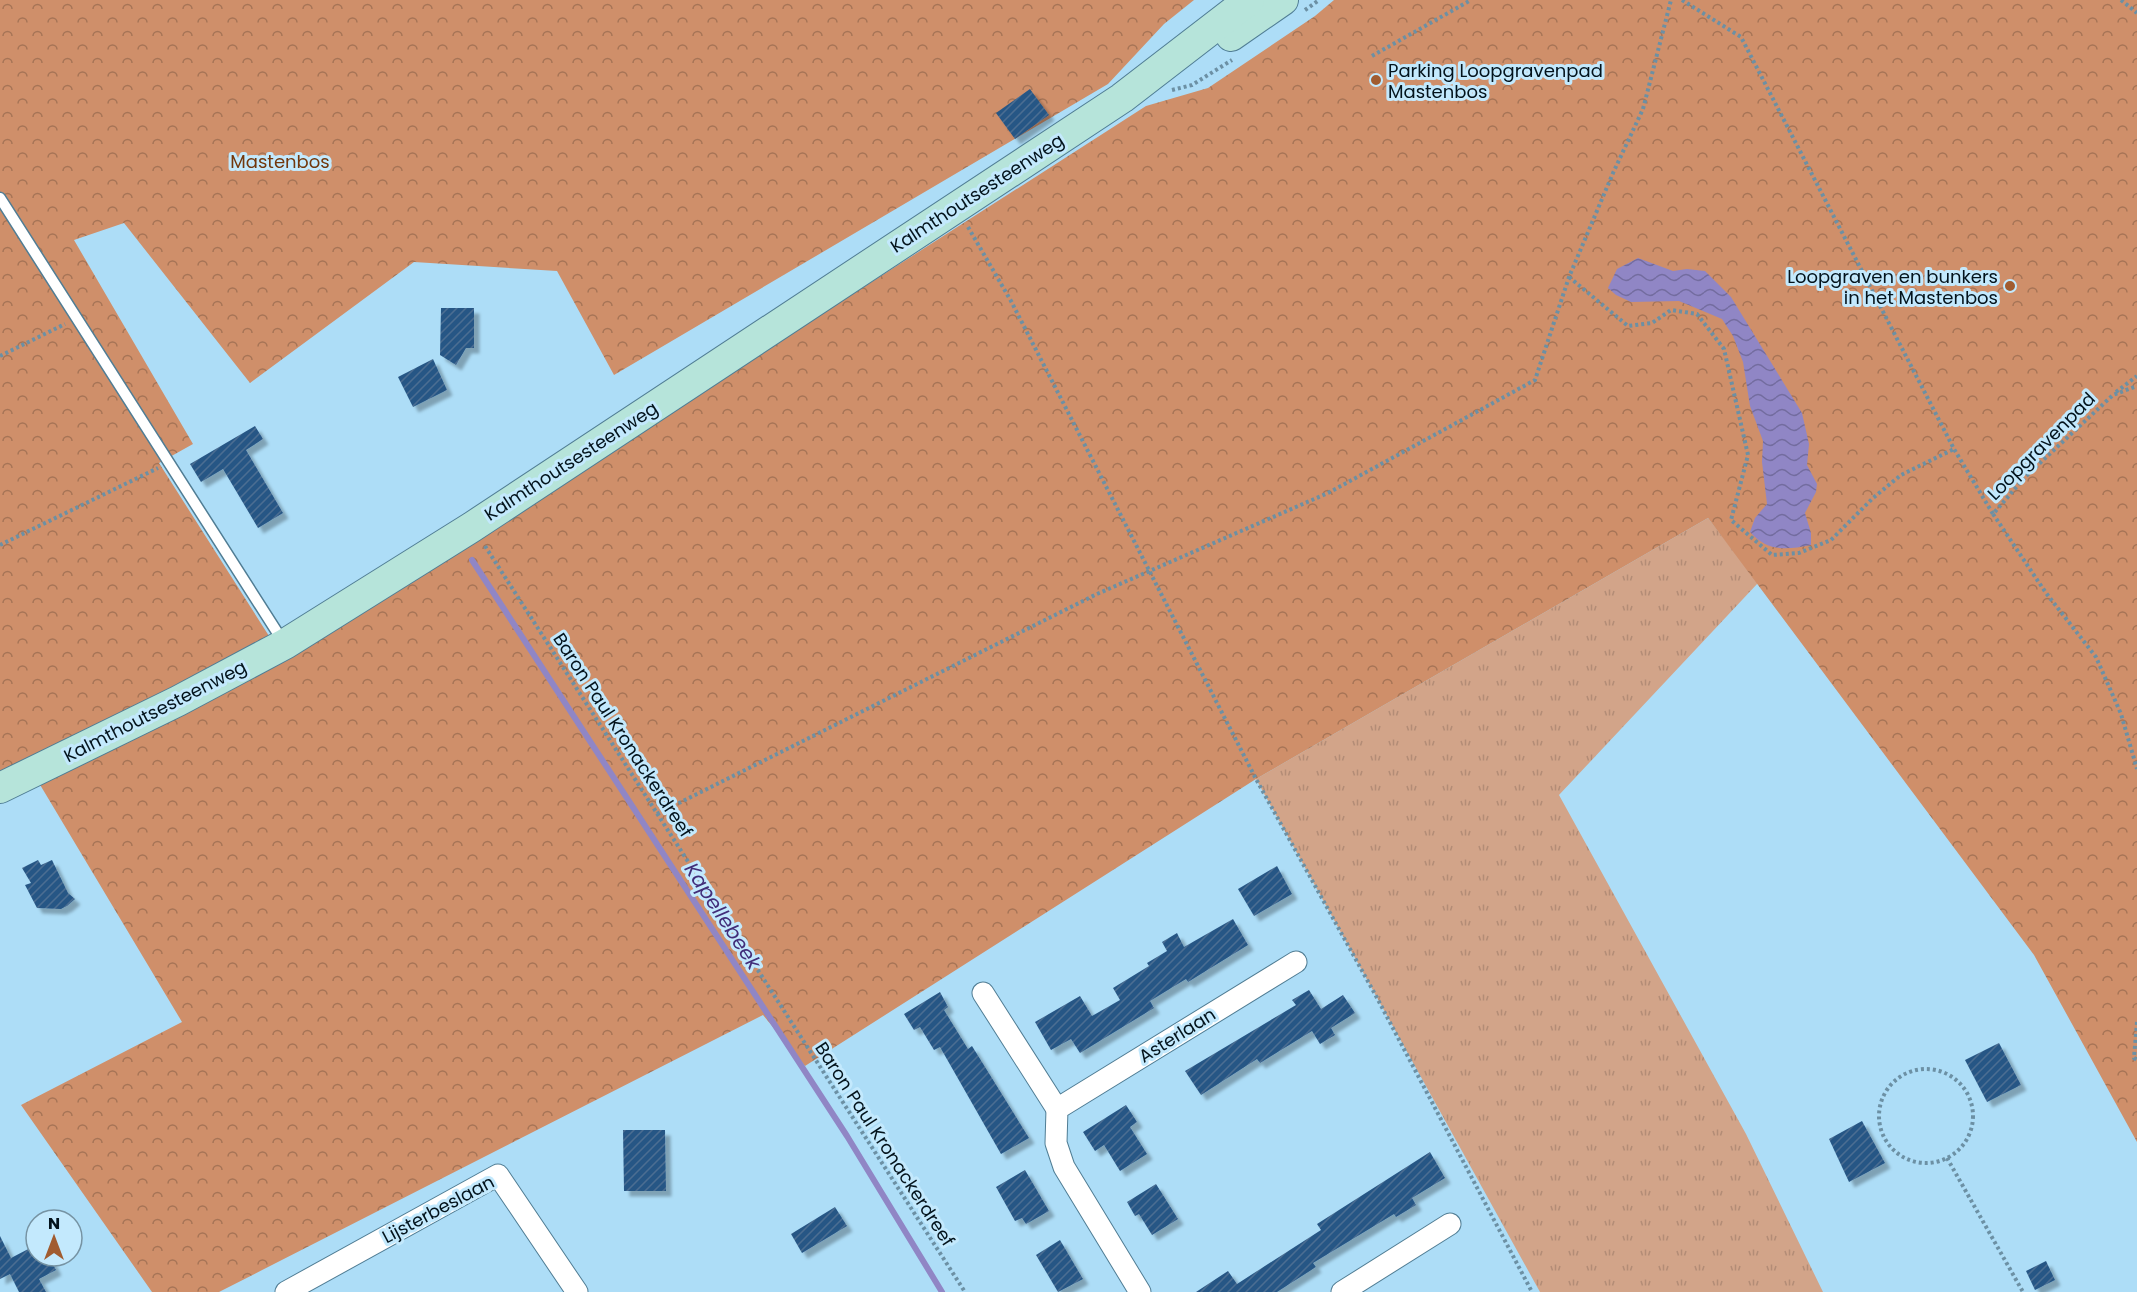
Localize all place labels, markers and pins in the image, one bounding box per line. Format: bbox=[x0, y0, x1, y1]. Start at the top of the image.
place label: Parking Loopgravenpad Mastenbos bbox=[1388, 58, 1603, 104]
marker: Parking Loopgravenpad Mastenbos bbox=[1369, 73, 1383, 87]
place label: Loopgraven en bunkers in het Mastenbos bbox=[1787, 264, 1998, 310]
marker: Loopgraven en bunkers in het Mastenbos bbox=[2003, 279, 2017, 293]

